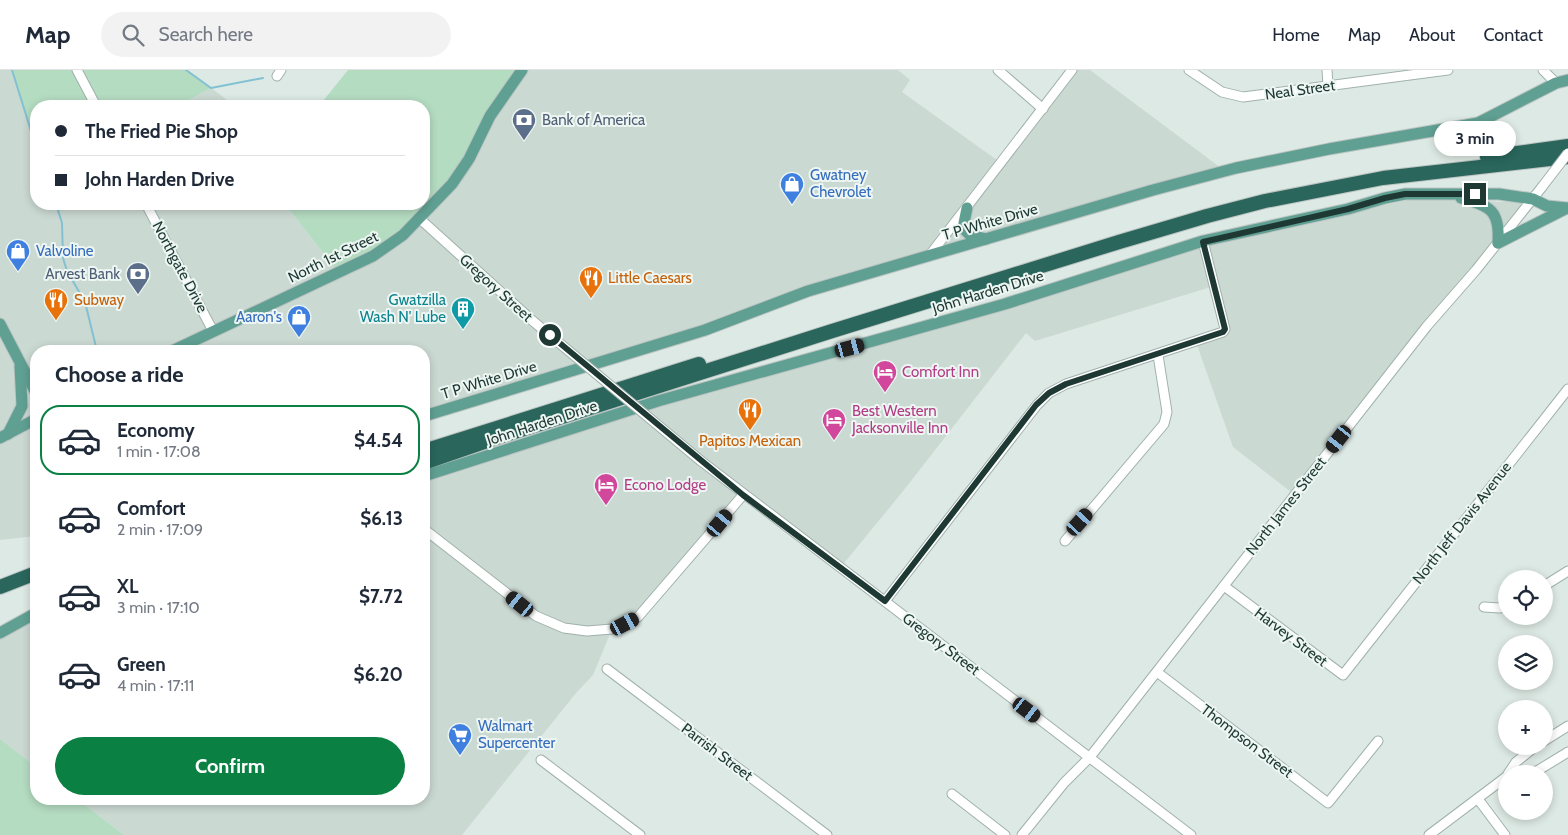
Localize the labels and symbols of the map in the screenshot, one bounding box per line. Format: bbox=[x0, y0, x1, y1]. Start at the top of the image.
street label: Neal Street bbox=[1264, 76, 1336, 104]
bank icon: Bank of America bbox=[511, 107, 537, 141]
place label: Bank of America bbox=[542, 111, 646, 129]
callout: 3 min bbox=[1434, 122, 1516, 156]
place label: Gwatney Chevrolet bbox=[810, 166, 871, 201]
shop icon: Gwatney Chevrolet bbox=[779, 171, 805, 205]
route end bbox=[1464, 183, 1486, 205]
street label: T P White Drive bbox=[940, 200, 1040, 244]
street label: Northgate Drive bbox=[148, 218, 212, 316]
street label: North 1st Street bbox=[285, 227, 381, 287]
shop icon: Valvoline bbox=[5, 238, 31, 272]
place label: Valvoline bbox=[36, 242, 94, 260]
street label: Gregory Street bbox=[456, 250, 536, 326]
bank icon: Arvest Bank bbox=[125, 261, 151, 295]
place label: Arvest Bank bbox=[45, 265, 120, 283]
restaurant icon: Little Caesars bbox=[578, 265, 604, 299]
street label: John Harden Drive bbox=[929, 266, 1046, 318]
place label: Little Caesars bbox=[608, 269, 692, 287]
restaurant icon: Subway bbox=[43, 287, 69, 321]
place label: Subway bbox=[74, 291, 124, 309]
place label: Gwatzilla Wash N' Lube bbox=[360, 291, 447, 326]
building icon: Gwatzilla Wash N' Lube bbox=[450, 296, 476, 330]
shop icon: Aaron's bbox=[286, 304, 312, 338]
place label: Aaron's bbox=[236, 308, 282, 326]
route start bbox=[539, 324, 561, 346]
car bbox=[833, 337, 866, 359]
street label: T P White Drive bbox=[439, 357, 539, 403]
hotel icon: Comfort Inn bbox=[872, 359, 898, 393]
place label: Comfort Inn bbox=[902, 363, 979, 381]
street label: John Harden Drive bbox=[483, 397, 600, 450]
restaurant icon: Papitos Mexican bbox=[737, 397, 763, 431]
place label: Best Western Jacksonville Inn bbox=[851, 402, 948, 437]
hotel icon: Best Western Jacksonville Inn bbox=[821, 407, 847, 441]
car bbox=[1323, 423, 1354, 455]
place label: Papitos Mexican bbox=[699, 432, 801, 450]
street label: North James Street bbox=[1242, 453, 1330, 559]
street label: North Jeff Davis Avenue bbox=[1409, 458, 1515, 588]
hotel icon: Econo Lodge bbox=[593, 472, 619, 506]
place label: Econo Lodge bbox=[624, 476, 706, 494]
car bbox=[1064, 506, 1095, 538]
car bbox=[704, 507, 735, 539]
car bbox=[503, 589, 536, 619]
street label: Harvey Street bbox=[1251, 604, 1331, 670]
street label: Gregory Street bbox=[899, 609, 983, 679]
car bbox=[608, 610, 641, 638]
car bbox=[1010, 695, 1043, 725]
street label: Thompson Street bbox=[1197, 701, 1297, 781]
place label: Walmart Supercenter bbox=[478, 717, 555, 752]
street label: Parrish Street bbox=[678, 719, 756, 785]
supermarket icon: Walmart Supercenter bbox=[447, 722, 473, 756]

